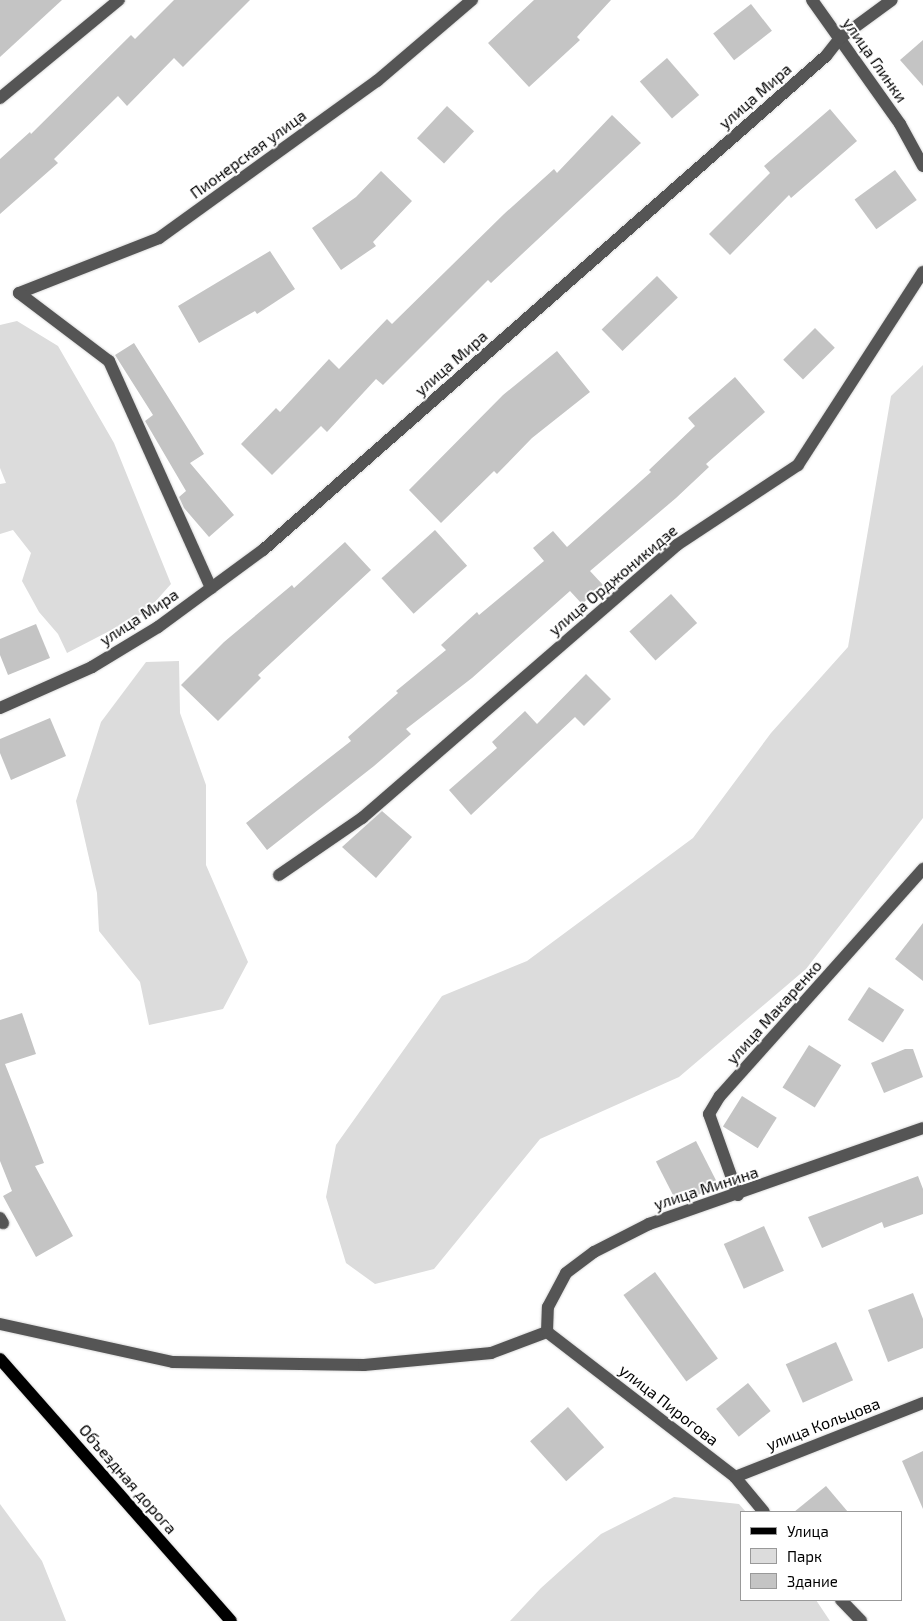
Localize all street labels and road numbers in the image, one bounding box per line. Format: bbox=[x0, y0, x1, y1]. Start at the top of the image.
street label: улица Глинки bbox=[839, 14, 911, 106]
street label: улица Мира bbox=[715, 59, 795, 133]
street label: Пионерская улица bbox=[186, 105, 310, 203]
street label: улица Мира bbox=[411, 326, 491, 400]
street label: улица Орджоникидзе bbox=[545, 521, 681, 639]
street label: улица Мира bbox=[96, 584, 182, 650]
street label: улица Макаренко bbox=[722, 956, 826, 1068]
street label: улица Минина bbox=[651, 1162, 761, 1214]
street label: улица Пирогова bbox=[615, 1360, 723, 1450]
street label: улица Кольцова bbox=[763, 1393, 883, 1455]
street label: Объездная дорога bbox=[75, 1420, 181, 1538]

